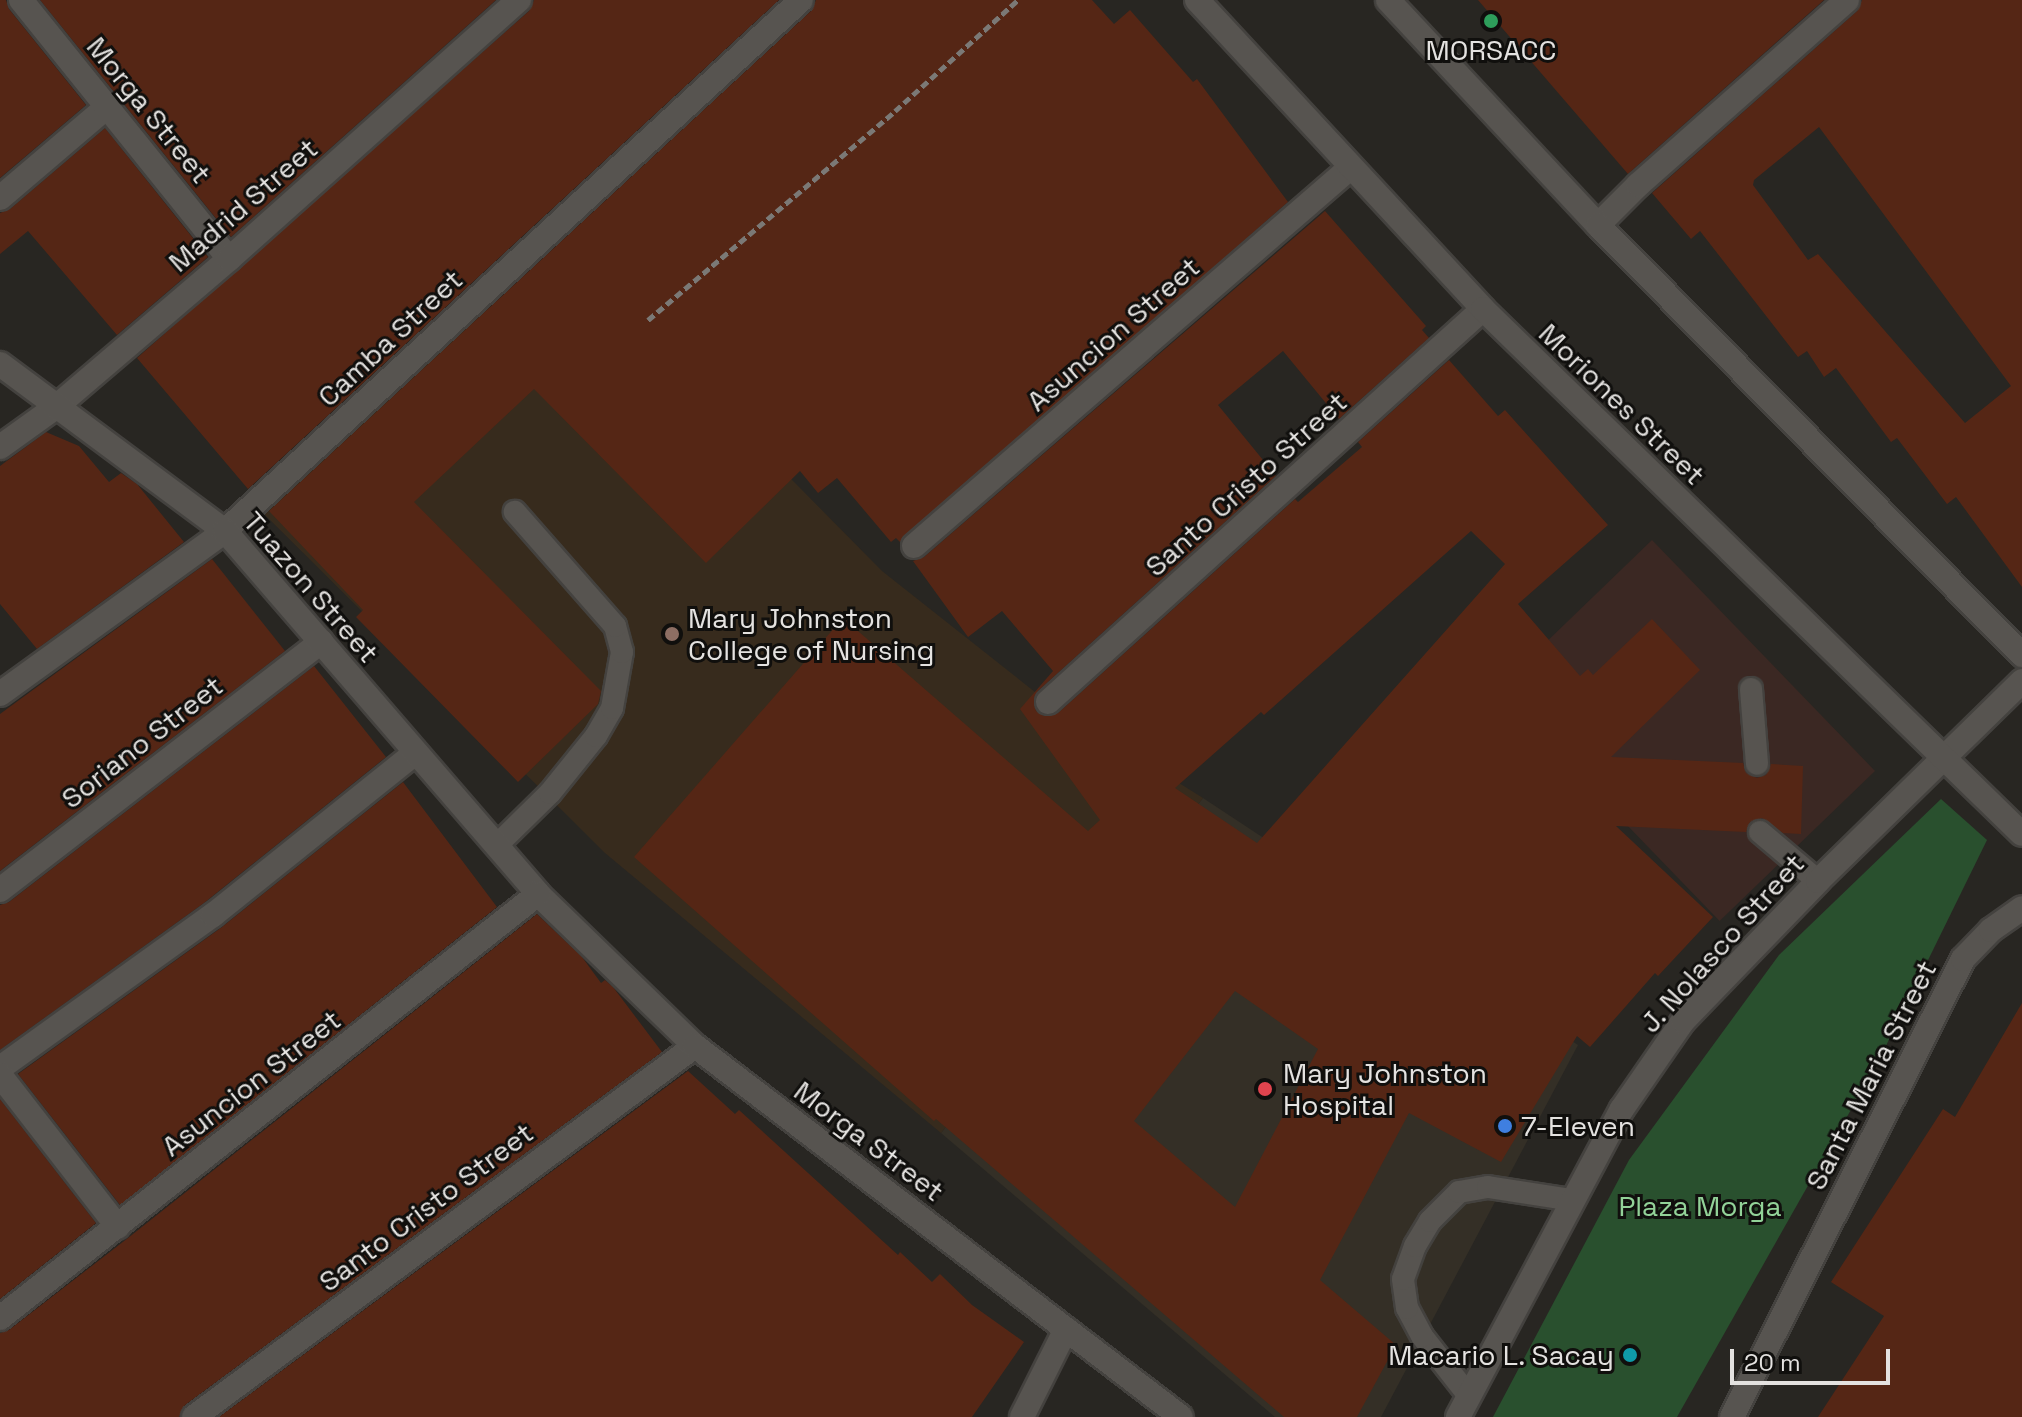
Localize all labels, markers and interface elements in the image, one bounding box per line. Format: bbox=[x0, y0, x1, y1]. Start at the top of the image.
marker: MORSACC bbox=[1482, 12, 1500, 30]
street label: Morga Street bbox=[80, 30, 218, 190]
place label: MORSACC bbox=[1425, 33, 1557, 67]
street label: Madrid Street bbox=[162, 131, 324, 279]
street label: Asuncion Street bbox=[1020, 250, 1206, 418]
street label: Camba Street bbox=[311, 263, 469, 413]
street label: Moriones Street bbox=[1532, 316, 1712, 492]
street label: Santo Cristo Street bbox=[1138, 385, 1354, 583]
street label: Tuazon Street bbox=[236, 505, 386, 669]
place label: Mary Johnston College of Nursing bbox=[688, 601, 934, 667]
marker: Mary Johnston College of Nursing bbox=[663, 625, 681, 643]
street label: Soriano Street bbox=[55, 669, 229, 815]
street label: J. Nolasco Street bbox=[1633, 846, 1811, 1040]
street label: Santa Maria Street bbox=[1799, 955, 1943, 1195]
street label: Asuncion Street bbox=[155, 1003, 347, 1163]
place label: Mary Johnston Hospital bbox=[1283, 1056, 1487, 1122]
street label: Morga Street bbox=[788, 1074, 950, 1208]
marker: Mary Johnston Hospital bbox=[1254, 1078, 1276, 1100]
place label: 7-Eleven bbox=[1521, 1109, 1635, 1143]
street label: Santo Cristo Street bbox=[312, 1116, 540, 1298]
marker: 7-Eleven bbox=[1496, 1117, 1514, 1135]
park label: Plaza Morga bbox=[1618, 1189, 1782, 1223]
scale bar bbox=[1734, 1333, 1894, 1383]
place label: Macario L. Sacay bbox=[1387, 1338, 1614, 1372]
marker: Macario L. Sacay bbox=[1621, 1346, 1639, 1364]
text: 20 m bbox=[1744, 1347, 1801, 1378]

